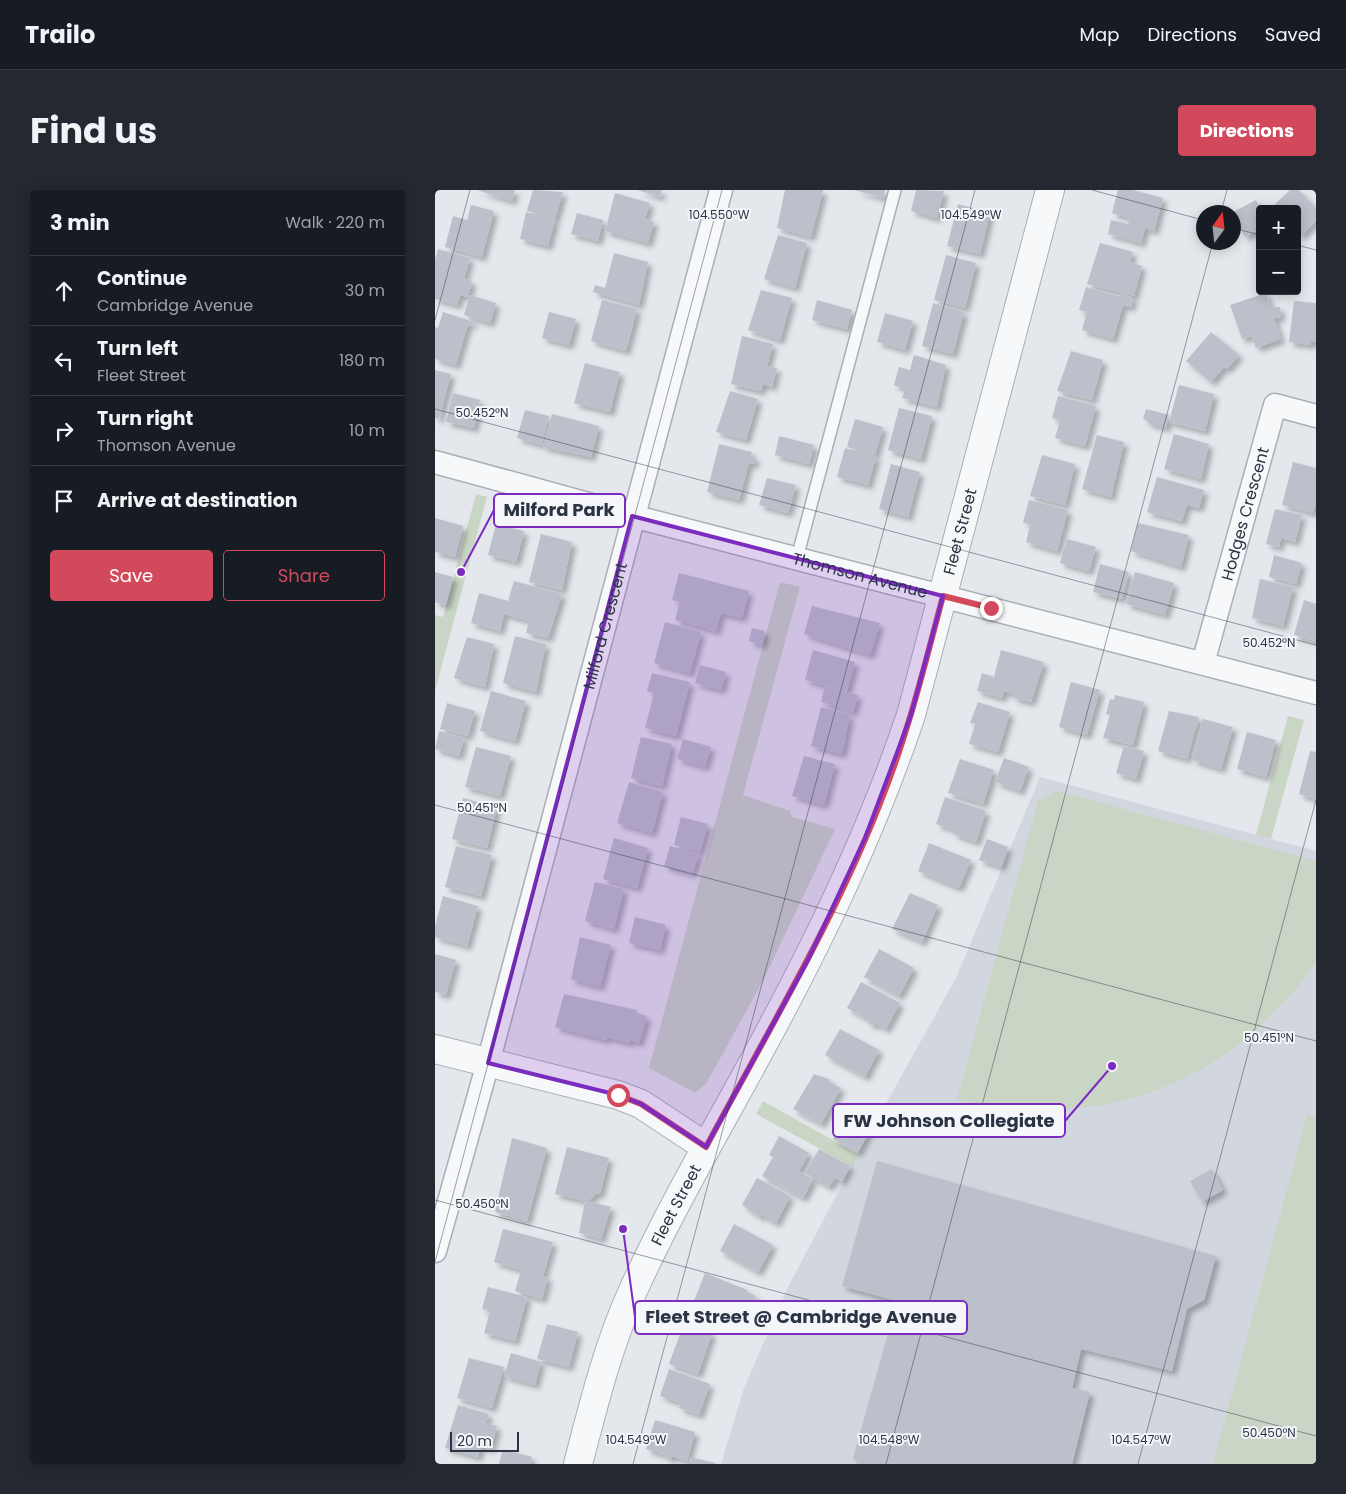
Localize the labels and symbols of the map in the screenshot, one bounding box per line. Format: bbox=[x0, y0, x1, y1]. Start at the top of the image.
north arrow bbox=[1196, 205, 1241, 250]
text: 104.550°W bbox=[689, 206, 750, 223]
text: 104.549°W bbox=[941, 206, 1002, 223]
text: 50.452°N bbox=[456, 404, 508, 421]
street label: Hodges Crescent bbox=[1215, 444, 1274, 583]
street label: Fleet Street bbox=[937, 485, 982, 577]
callout: Milford Park bbox=[494, 494, 625, 527]
text: Milford Park bbox=[503, 497, 615, 522]
street label: Thomson Avenue bbox=[790, 547, 930, 604]
street label: Milford Crescent bbox=[577, 559, 633, 692]
route end bbox=[980, 597, 1003, 620]
text: 50.452°N bbox=[1243, 634, 1295, 651]
text: 50.451°N bbox=[457, 799, 507, 816]
text: 50.451°N bbox=[1244, 1029, 1294, 1046]
route start bbox=[607, 1084, 630, 1107]
callout: FW Johnson Collegiate bbox=[833, 1104, 1065, 1137]
text: FW Johnson Collegiate bbox=[843, 1108, 1055, 1133]
street label: Fleet Street bbox=[645, 1160, 707, 1249]
text: 50.450°N bbox=[455, 1195, 509, 1212]
callout: Fleet Street @ Cambridge Avenue bbox=[635, 1301, 967, 1334]
text: Fleet Street @ Cambridge Avenue bbox=[645, 1304, 957, 1329]
text: 50.450°N bbox=[1242, 1424, 1296, 1441]
scale bar bbox=[450, 1429, 519, 1452]
text: 104.549°W bbox=[606, 1431, 667, 1448]
text: 104.548°W bbox=[859, 1431, 920, 1448]
text: 104.547°W bbox=[1111, 1431, 1171, 1448]

